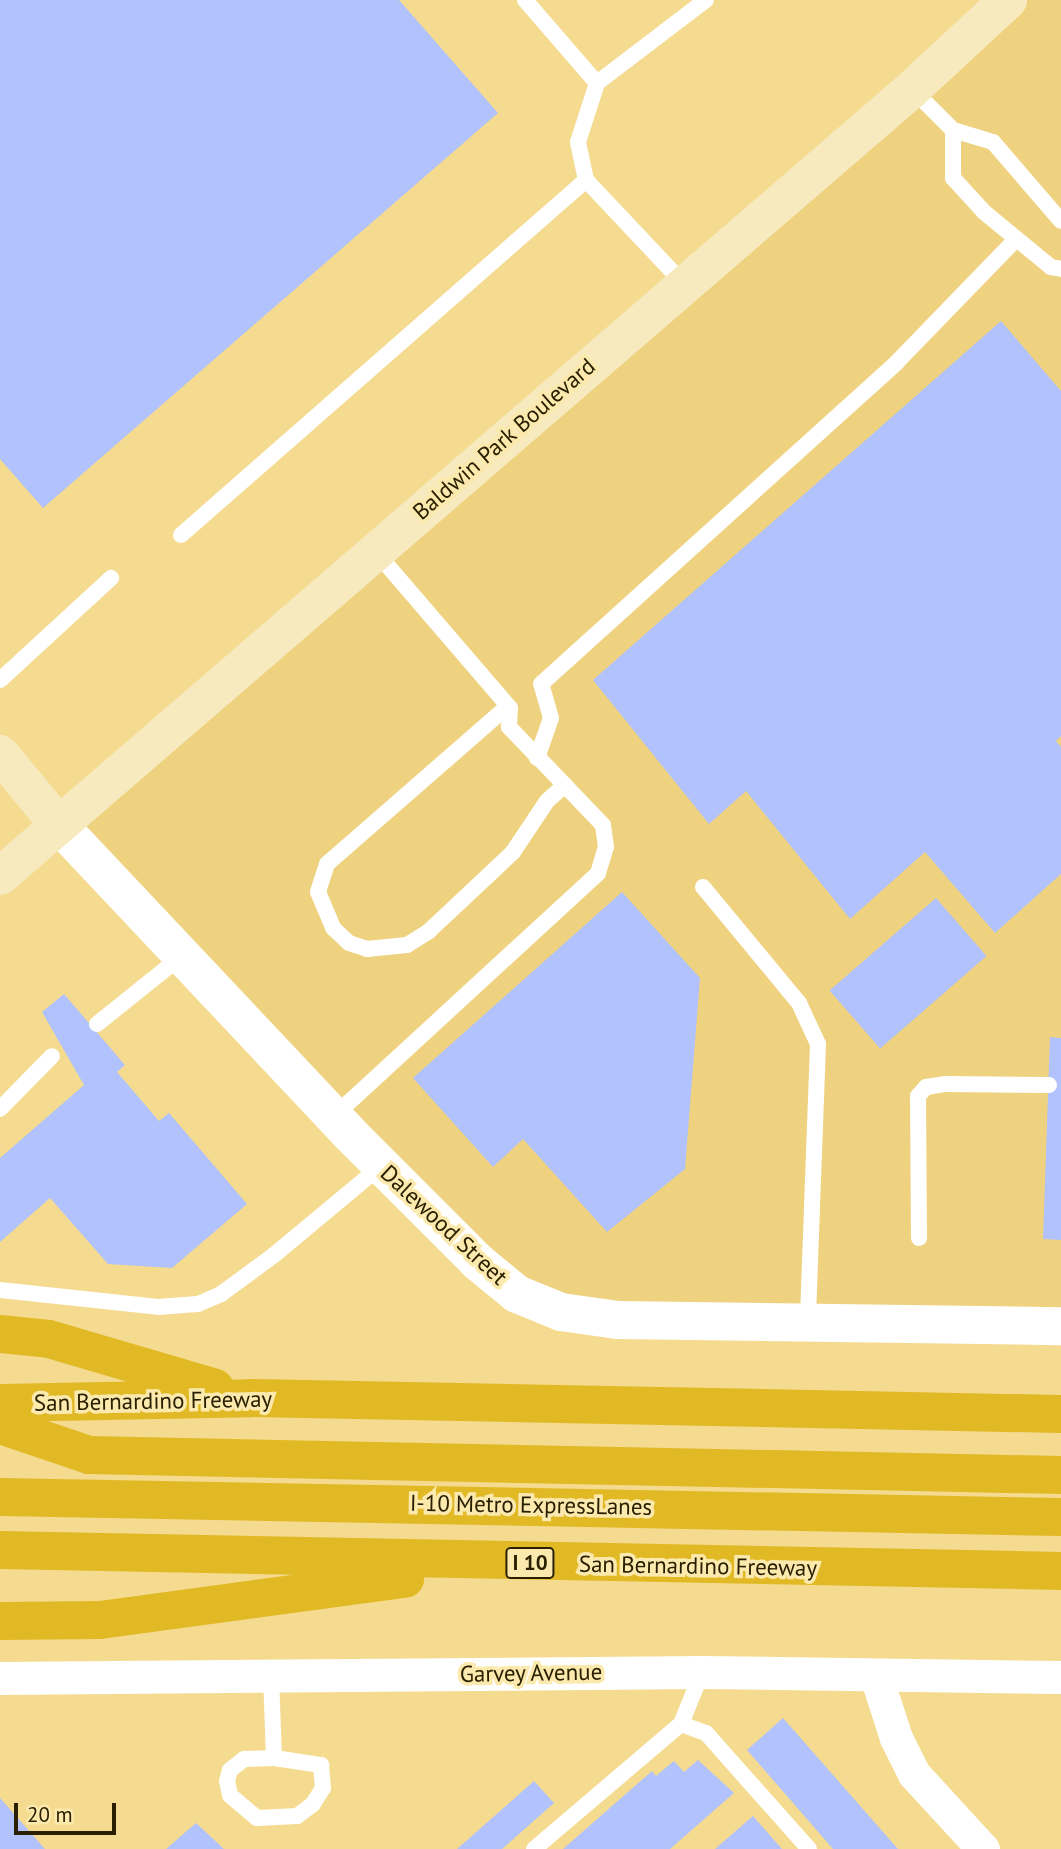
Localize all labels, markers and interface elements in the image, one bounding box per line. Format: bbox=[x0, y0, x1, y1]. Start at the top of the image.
street label: Baldwin Park Boulevard bbox=[407, 352, 601, 526]
street label: Dalewood Street bbox=[375, 1159, 513, 1291]
street label: San Bernardino Freeway bbox=[34, 1385, 272, 1417]
street label: I-10 Metro ExpressLanes bbox=[410, 1489, 652, 1521]
road number: I 10 bbox=[504, 1546, 556, 1580]
street label: San Bernardino Freeway bbox=[579, 1550, 817, 1582]
street label: Garvey Avenue bbox=[459, 1658, 603, 1688]
scale bar bbox=[18, 1790, 119, 1834]
text: 20 m bbox=[27, 1801, 73, 1828]

